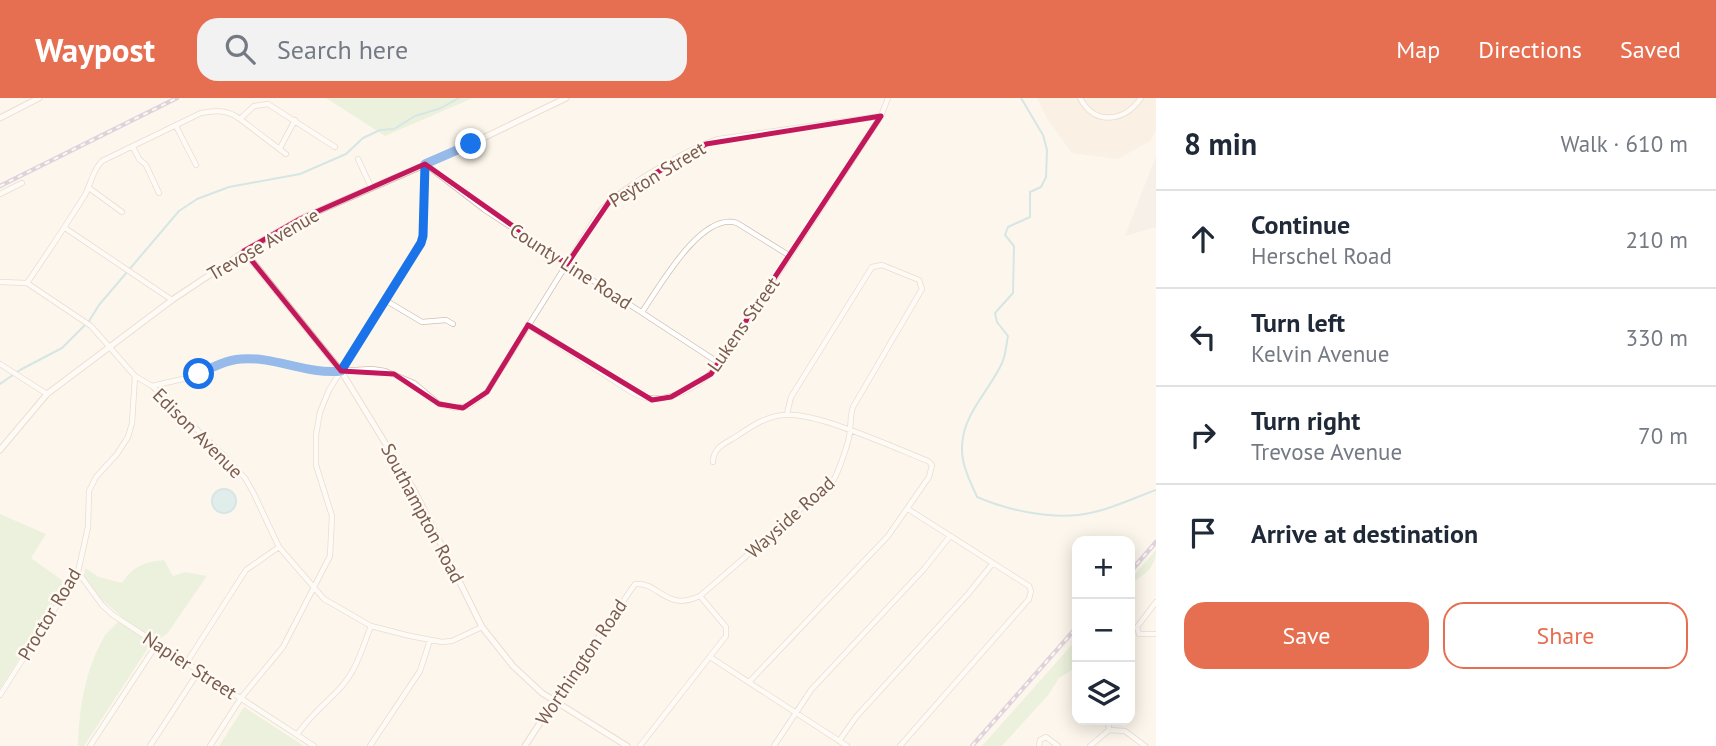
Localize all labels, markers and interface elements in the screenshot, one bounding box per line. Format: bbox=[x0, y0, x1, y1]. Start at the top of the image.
search box bbox=[197, 18, 687, 81]
text: Waypost bbox=[35, 28, 155, 71]
icon: search bbox=[221, 30, 259, 68]
text: Search here bbox=[277, 33, 408, 66]
text: Map bbox=[1396, 34, 1440, 65]
text: Directions bbox=[1478, 34, 1582, 65]
text: Saved bbox=[1620, 34, 1681, 65]
text: 8 min bbox=[1184, 124, 1257, 163]
route end bbox=[455, 128, 486, 159]
text: Walk · 610 m bbox=[1561, 129, 1688, 158]
street label: Peyton Street bbox=[604, 136, 710, 212]
street label: Trevose Avenue bbox=[203, 202, 323, 286]
text: Continue bbox=[1251, 208, 1350, 241]
street label: County Line Road bbox=[505, 218, 637, 314]
icon: ahead bbox=[1184, 220, 1222, 258]
text: 210 m bbox=[1626, 225, 1688, 254]
text: Herschel Road bbox=[1251, 241, 1392, 270]
street label: Lukens Street bbox=[702, 272, 785, 376]
text: Turn left bbox=[1251, 306, 1345, 339]
icon: left bbox=[1184, 318, 1222, 356]
text: 330 m bbox=[1626, 323, 1688, 352]
text: Kelvin Avenue bbox=[1251, 339, 1389, 368]
route start bbox=[183, 358, 214, 389]
street label: Edison Avenue bbox=[148, 383, 248, 483]
text: Turn right bbox=[1251, 404, 1360, 437]
icon: right bbox=[1184, 416, 1222, 454]
text: 70 m bbox=[1638, 421, 1688, 450]
text: Trevose Avenue bbox=[1251, 437, 1402, 466]
street label: Southampton Road bbox=[376, 439, 470, 587]
street label: Wayside Road bbox=[741, 471, 839, 563]
icon: arrive bbox=[1184, 514, 1222, 552]
text: Arrive at destination bbox=[1251, 517, 1478, 550]
map controls bbox=[1072, 536, 1135, 725]
button: + bbox=[1072, 536, 1135, 599]
street label: Proctor Road bbox=[12, 564, 86, 664]
street label: Worthington Road bbox=[530, 594, 632, 730]
button: − bbox=[1072, 599, 1135, 662]
button: Save bbox=[1184, 602, 1429, 669]
button: Share bbox=[1443, 602, 1688, 669]
street label: Napier Street bbox=[138, 626, 242, 705]
button: layers bbox=[1072, 662, 1135, 725]

